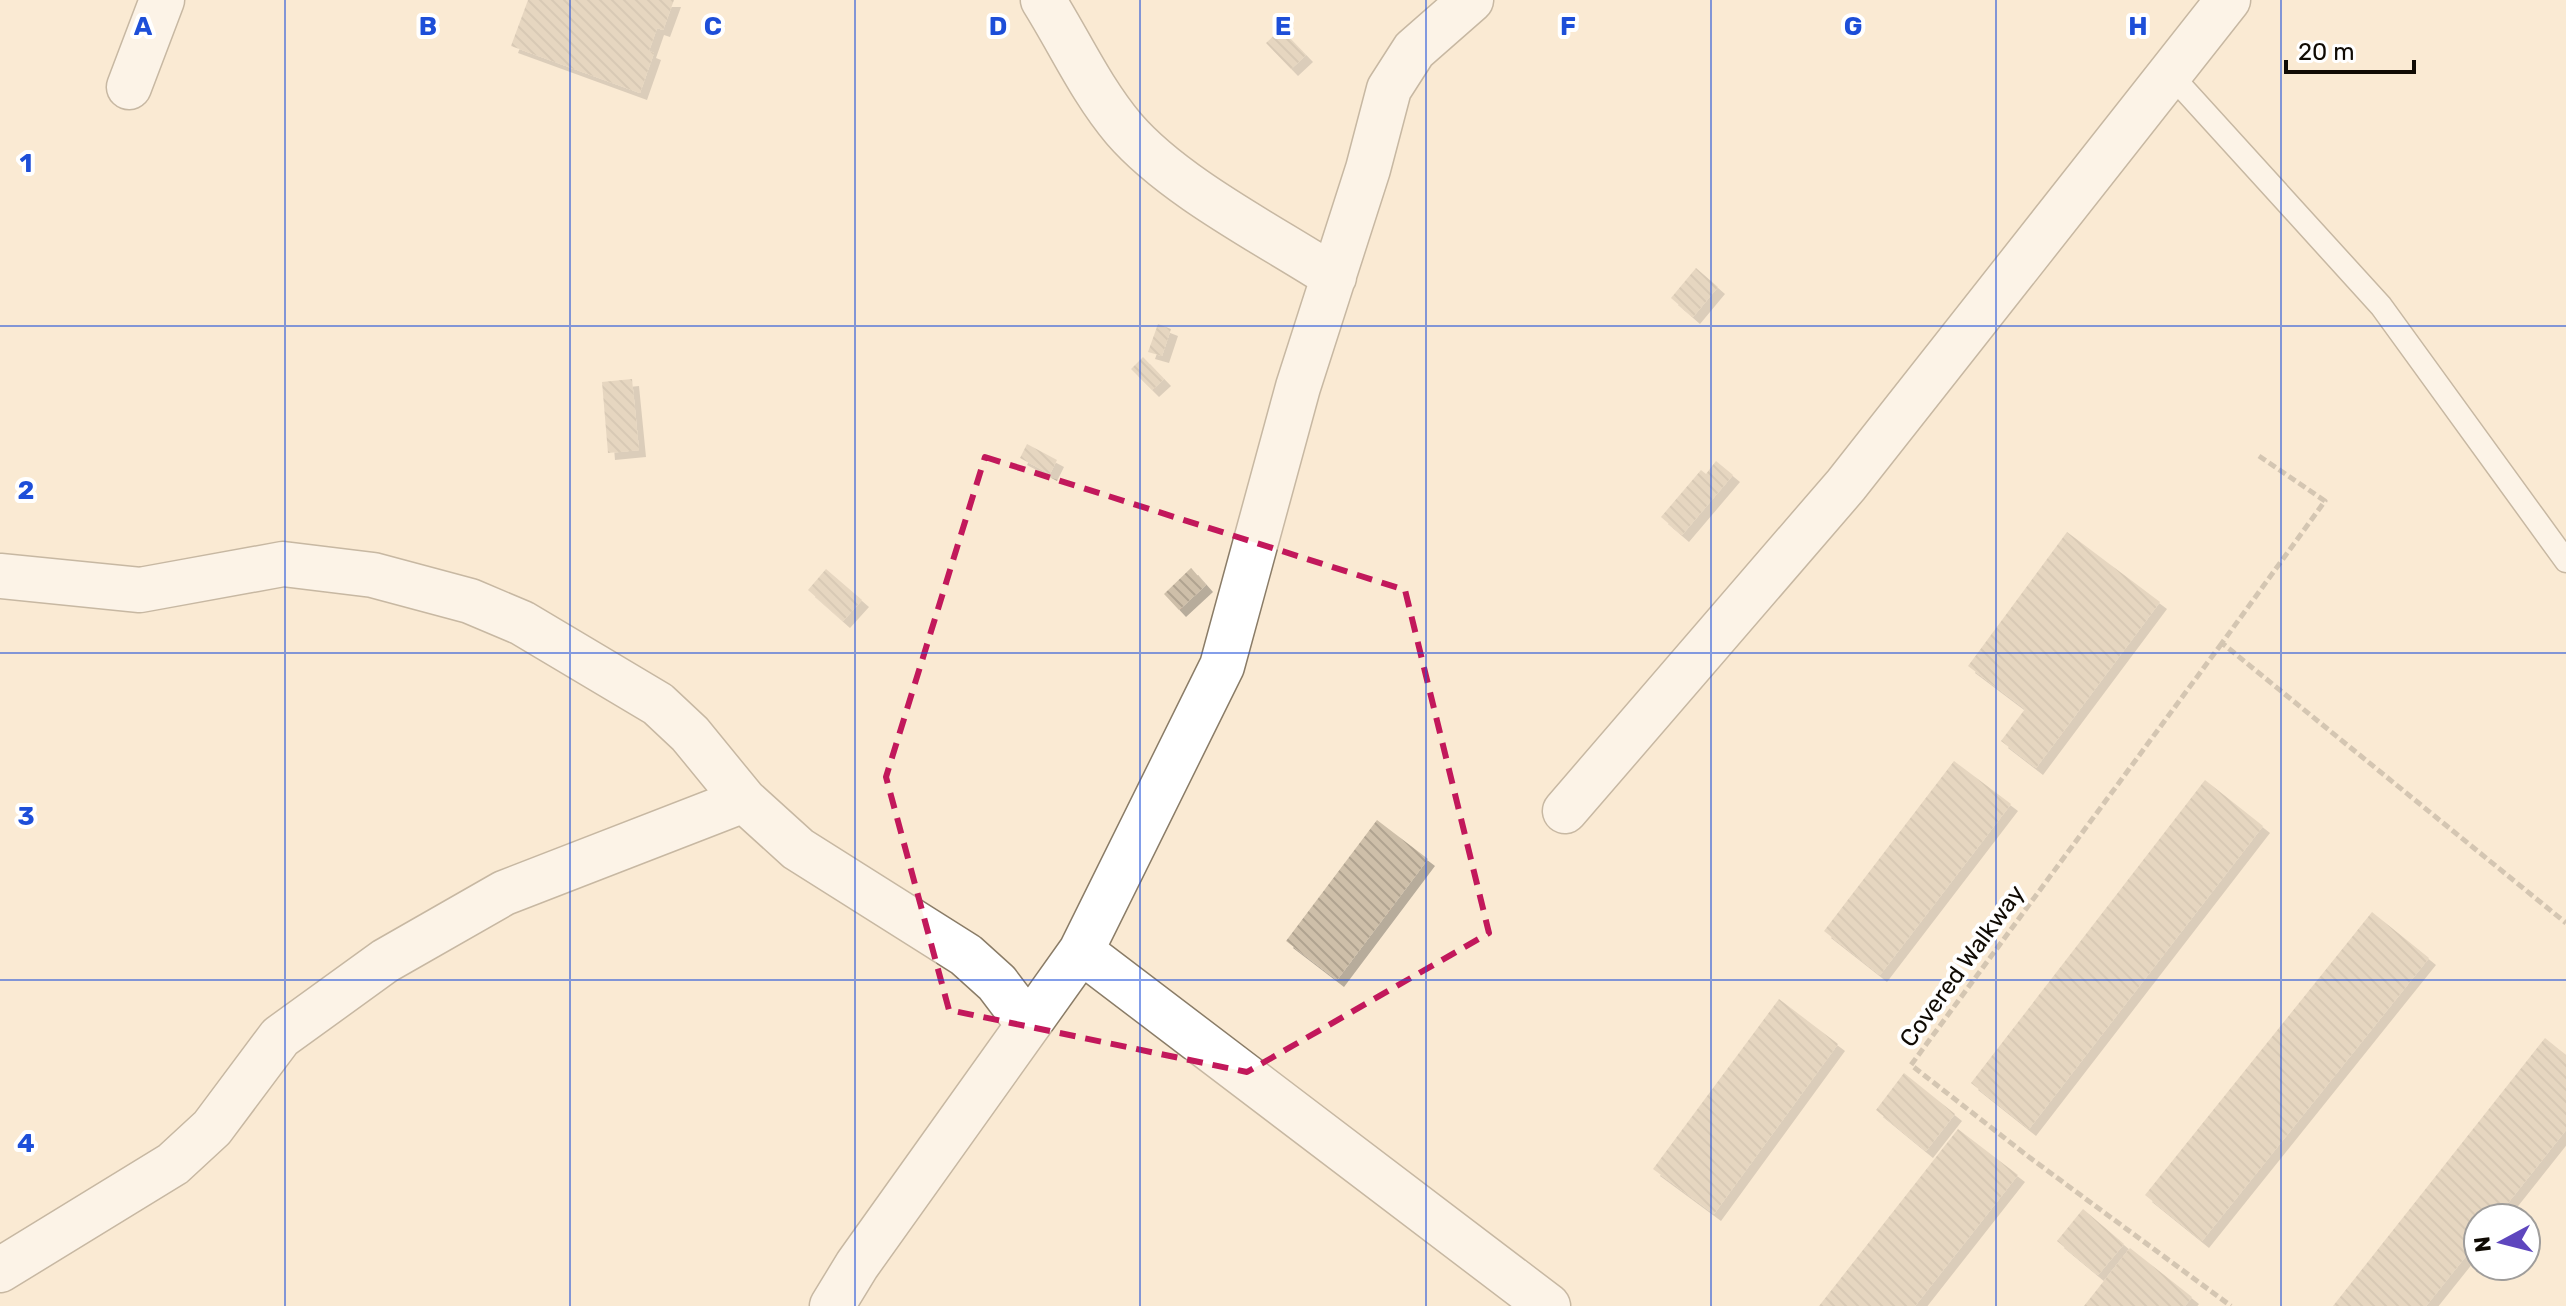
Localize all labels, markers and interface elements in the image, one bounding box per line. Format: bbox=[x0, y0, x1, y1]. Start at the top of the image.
text: A bbox=[134, 11, 153, 42]
text: B bbox=[419, 11, 437, 42]
text: C bbox=[704, 11, 722, 42]
text: D bbox=[989, 11, 1007, 42]
text: E bbox=[1275, 11, 1291, 42]
text: F bbox=[1560, 11, 1576, 42]
text: G bbox=[1844, 11, 1862, 42]
text: H bbox=[2128, 11, 2148, 42]
scale bar bbox=[2286, 24, 2414, 74]
text: 20 m bbox=[2298, 38, 2355, 66]
text: 1 bbox=[20, 148, 32, 179]
text: 2 bbox=[18, 475, 34, 506]
text: 3 bbox=[17, 801, 35, 832]
street label: Covered Walkway bbox=[1894, 880, 2030, 1052]
text: 4 bbox=[17, 1128, 35, 1159]
north arrow bbox=[2462, 1202, 2542, 1282]
text: N bbox=[2468, 1235, 2497, 1254]

